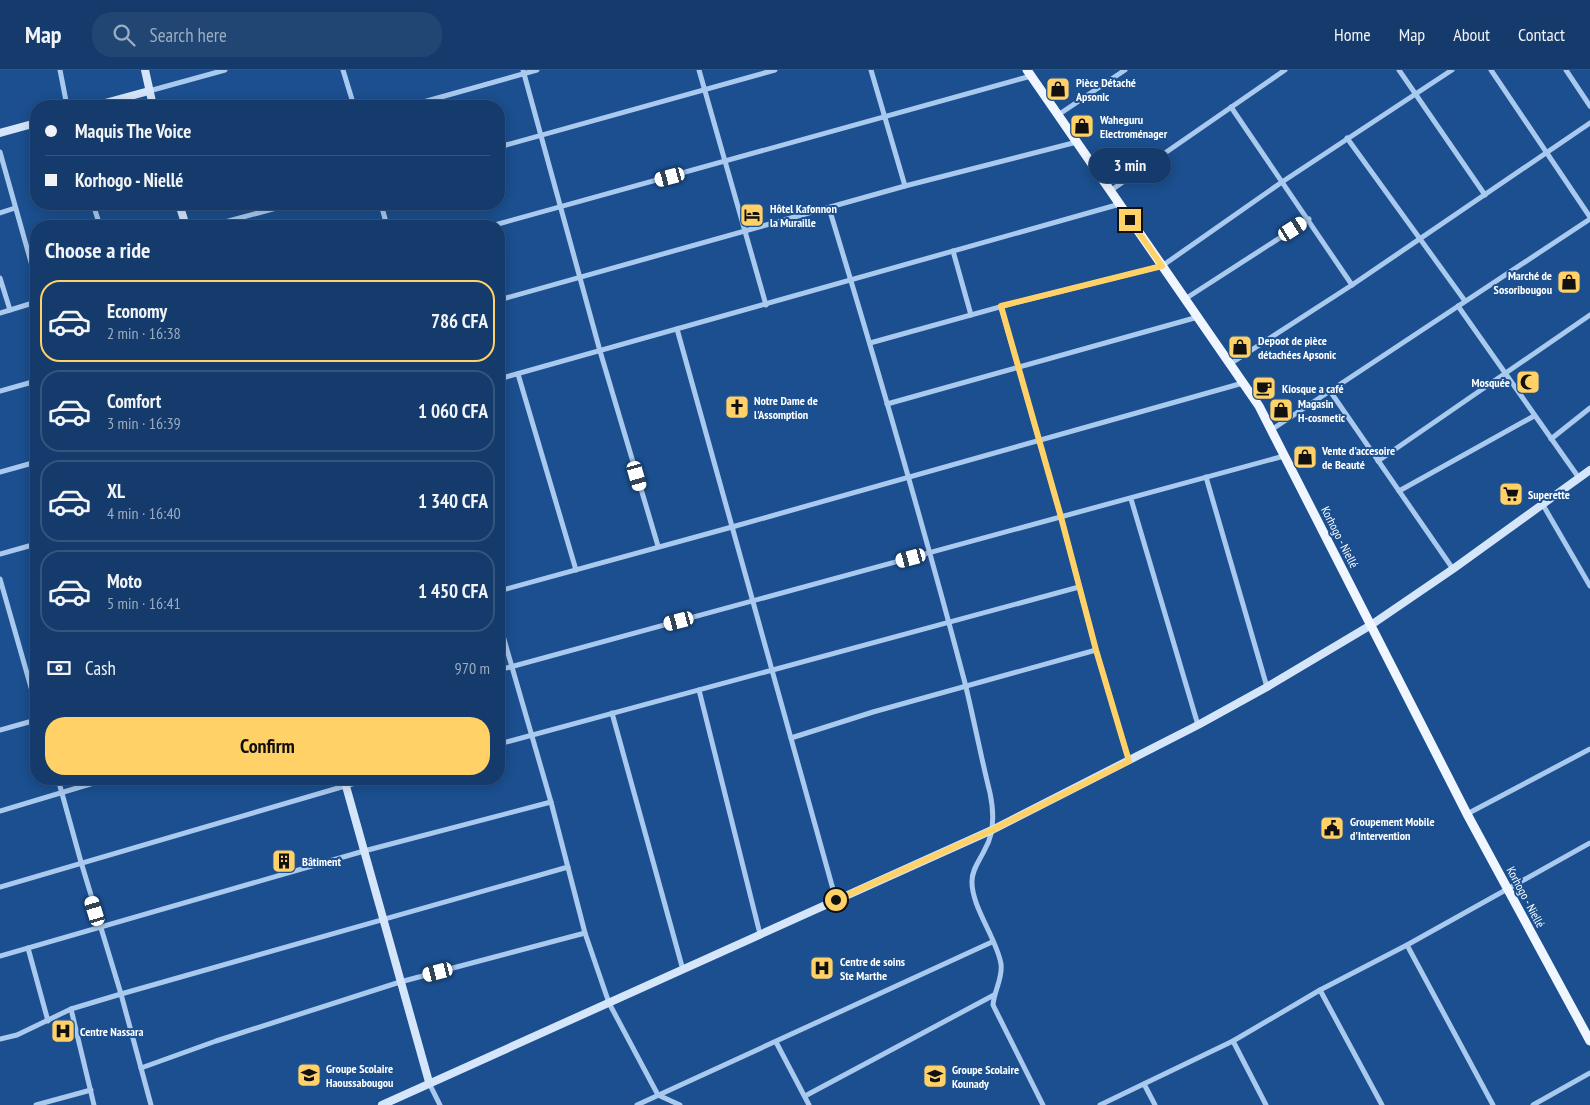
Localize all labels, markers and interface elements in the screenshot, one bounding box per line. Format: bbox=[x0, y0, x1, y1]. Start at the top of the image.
search box bbox=[92, 12, 442, 57]
text: Map bbox=[25, 19, 62, 50]
icon: search bbox=[110, 21, 138, 49]
text: Search here bbox=[150, 23, 227, 47]
text: Home bbox=[1334, 23, 1371, 46]
text: Map bbox=[1399, 23, 1425, 46]
text: About bbox=[1453, 23, 1490, 46]
text: Contact bbox=[1518, 23, 1565, 46]
place label: Pièce Détaché Apsonic bbox=[1075, 75, 1136, 104]
shop icon: Pièce Détaché Apsonic bbox=[1045, 76, 1071, 102]
place label: Waheguru Electroménager bbox=[1099, 112, 1168, 141]
shop icon: Waheguru Electroménager bbox=[1069, 113, 1095, 139]
text: Maquis The Voice bbox=[75, 119, 191, 143]
callout: 3 min bbox=[1089, 148, 1171, 182]
text: 3 min bbox=[1114, 155, 1146, 175]
car bbox=[653, 166, 686, 188]
text: Korhogo - Niellé bbox=[75, 168, 183, 192]
place label: Hôtel Kafonnon la Muraille bbox=[770, 201, 837, 230]
hotel icon: Hôtel Kafonnon la Muraille bbox=[739, 202, 765, 228]
route end bbox=[1119, 209, 1141, 231]
car bbox=[1276, 215, 1309, 243]
text: Choose a ride bbox=[45, 236, 150, 264]
place label: Marché de Sosoribougou bbox=[1494, 268, 1552, 297]
shop icon: Marché de Sosoribougou bbox=[1556, 269, 1582, 295]
icon: car bbox=[47, 299, 92, 344]
text: Economy bbox=[107, 299, 167, 323]
text: 786 CFA bbox=[431, 309, 488, 333]
text: 2 min · 16:38 bbox=[107, 323, 181, 343]
place label: Depoot de pièce détachées Apsonic bbox=[1258, 333, 1337, 362]
shop icon: Depoot de pièce détachées Apsonic bbox=[1227, 334, 1253, 360]
mosque icon: Mosquée bbox=[1515, 369, 1541, 395]
cafe icon: Kiosque a café bbox=[1251, 375, 1277, 401]
place label: Mosquée bbox=[1472, 375, 1510, 390]
place label: Kiosque a café bbox=[1282, 381, 1344, 396]
icon: car bbox=[47, 389, 92, 434]
text: Comfort bbox=[107, 389, 161, 413]
place label: Notre Dame de l'Assomption bbox=[754, 393, 818, 422]
church icon: Notre Dame de l'Assomption bbox=[724, 394, 750, 420]
place label: Magasin H-cosmetic bbox=[1298, 396, 1346, 425]
shop icon: Magasin H-cosmetic bbox=[1268, 397, 1294, 423]
text: 1 060 CFA bbox=[418, 399, 488, 423]
text: 3 min · 16:39 bbox=[107, 413, 181, 433]
place label: Vente d'accesoire de Beauté bbox=[1321, 443, 1395, 472]
shop icon: Vente d'accesoire de Beauté bbox=[1292, 444, 1318, 470]
car bbox=[625, 460, 648, 492]
icon: car bbox=[47, 479, 92, 524]
text: XL bbox=[107, 479, 125, 503]
supermarket icon: Superette bbox=[1498, 481, 1524, 507]
place label: Superette bbox=[1528, 487, 1570, 502]
text: 1 340 CFA bbox=[418, 489, 488, 513]
text: 4 min · 16:40 bbox=[107, 503, 181, 523]
street label: Korhogo - Niellé bbox=[1318, 504, 1362, 570]
car bbox=[894, 547, 927, 569]
icon: car bbox=[47, 569, 92, 614]
text: Moto bbox=[107, 569, 142, 593]
text: 1 450 CFA bbox=[418, 579, 488, 603]
text: 5 min · 16:41 bbox=[107, 593, 181, 613]
car bbox=[662, 610, 695, 632]
icon: cash bbox=[45, 654, 73, 682]
text: Cash bbox=[85, 656, 116, 680]
text: 970 m bbox=[455, 658, 490, 678]
button: Confirm bbox=[45, 717, 490, 775]
place label: Groupement Mobile d'Intervention bbox=[1350, 814, 1435, 843]
public building icon: Groupement Mobile d'Intervention bbox=[1319, 815, 1345, 841]
building icon: Bâtiment bbox=[271, 848, 297, 874]
place label: Bâtiment bbox=[302, 854, 342, 869]
street label: Korhogo - Niellé bbox=[1504, 864, 1548, 930]
route start bbox=[825, 889, 847, 911]
car bbox=[83, 894, 106, 928]
place label: Centre de soins Ste Marthe bbox=[840, 954, 905, 983]
hospital icon: Centre de soins Ste Marthe bbox=[809, 955, 835, 981]
car bbox=[421, 961, 454, 983]
hospital icon: Centre Nassara bbox=[50, 1018, 76, 1044]
place label: Centre Nassara bbox=[80, 1024, 144, 1039]
place label: Groupe Scolaire Haoussabougou bbox=[326, 1061, 393, 1090]
school or university icon: Groupe Scolaire Haoussabougou bbox=[296, 1062, 322, 1088]
place label: Groupe Scolaire Kounady bbox=[952, 1062, 1019, 1091]
school or university icon: Groupe Scolaire Kounady bbox=[922, 1063, 948, 1089]

